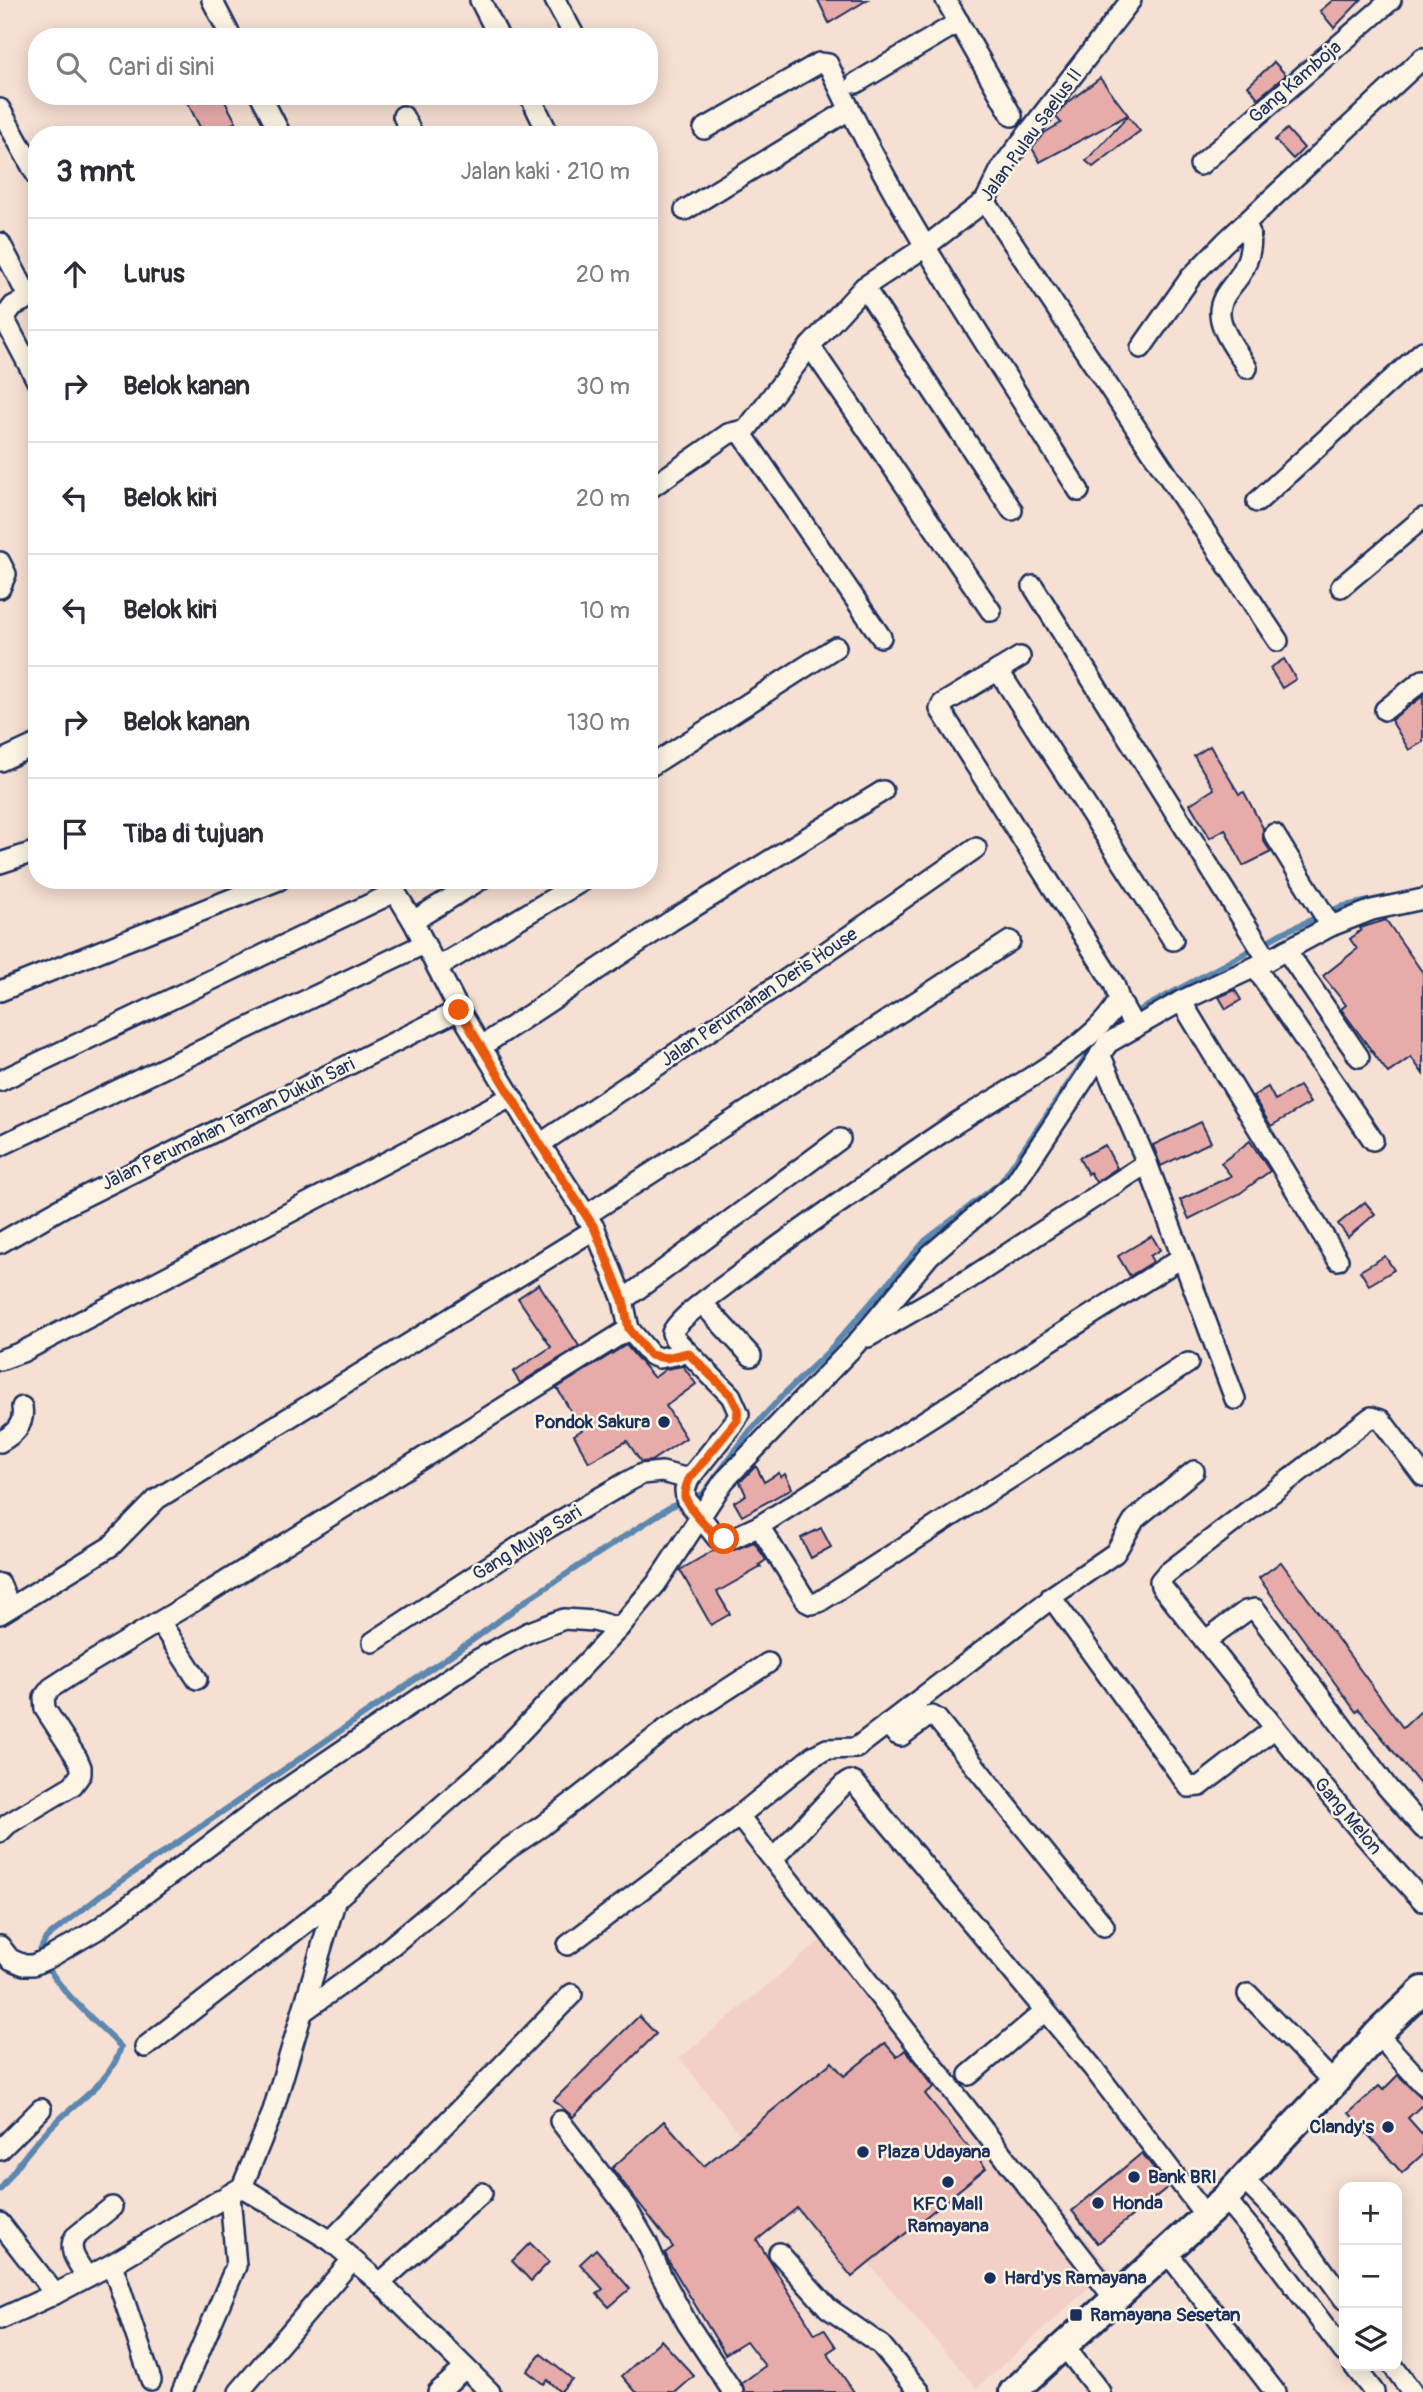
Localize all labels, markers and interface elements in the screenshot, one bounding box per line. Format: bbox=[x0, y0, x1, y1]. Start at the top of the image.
search box bbox=[28, 28, 658, 105]
street label: Gang Kamboja bbox=[1244, 35, 1346, 129]
icon: search bbox=[52, 48, 90, 86]
text: Cari di sini bbox=[108, 51, 214, 83]
street label: Jalan Pulau Saelus II bbox=[975, 64, 1087, 206]
text: 3 mnt bbox=[56, 153, 135, 190]
text: Jalan kaki · 210 m bbox=[460, 157, 630, 186]
icon: ahead bbox=[56, 255, 94, 293]
text: Lurus bbox=[123, 258, 185, 290]
text: 20 m bbox=[576, 260, 630, 289]
icon: right bbox=[56, 367, 94, 405]
text: Belok kanan bbox=[123, 370, 250, 402]
text: 30 m bbox=[576, 372, 630, 401]
icon: left bbox=[56, 479, 94, 517]
text: Belok kiri bbox=[123, 482, 217, 514]
text: 20 m bbox=[576, 484, 630, 513]
icon: left bbox=[56, 591, 94, 629]
text: Belok kiri bbox=[123, 594, 217, 626]
text: 10 m bbox=[580, 596, 630, 625]
icon: right bbox=[56, 703, 94, 741]
text: Belok kanan bbox=[123, 706, 250, 738]
text: 130 m bbox=[567, 708, 630, 737]
icon: arrive bbox=[56, 815, 94, 853]
text: Tiba di tujuan bbox=[123, 818, 264, 850]
street label: Jalan Perumahan Deris House bbox=[656, 922, 863, 1072]
route end bbox=[443, 994, 474, 1025]
street label: Jalan Perumahan Taman Dukuh Sari bbox=[97, 1052, 359, 1196]
place label: Pondok Sakura bbox=[535, 1410, 650, 1434]
marker: Pondok Sakura bbox=[656, 1414, 672, 1430]
street label: Gang Mulya Sari bbox=[468, 1500, 586, 1586]
route start bbox=[708, 1523, 739, 1554]
street label: Gang Melon bbox=[1309, 1772, 1387, 1860]
place label: Clandy's bbox=[1309, 2115, 1374, 2139]
marker: Clandy's bbox=[1380, 2119, 1396, 2135]
place label: Plaza Udayana bbox=[877, 2140, 991, 2164]
marker: Plaza Udayana bbox=[855, 2144, 871, 2160]
place label: Bank BRI bbox=[1148, 2165, 1217, 2189]
marker: Bank BRI bbox=[1126, 2169, 1142, 2185]
marker: KFC Mall Ramayana bbox=[940, 2174, 956, 2190]
map controls bbox=[1339, 2182, 1402, 2371]
button: + bbox=[1339, 2182, 1402, 2245]
place label: Honda bbox=[1112, 2191, 1163, 2215]
place label: KFC Mall Ramayana bbox=[907, 2192, 989, 2238]
marker: Honda bbox=[1090, 2195, 1106, 2211]
button: − bbox=[1339, 2245, 1402, 2308]
place label: Hard'ys Ramayana bbox=[1004, 2266, 1147, 2290]
marker: Hard'ys Ramayana bbox=[982, 2270, 998, 2286]
place label: Ramayana Sesetan bbox=[1090, 2303, 1241, 2327]
marker: Ramayana Sesetan bbox=[1068, 2307, 1084, 2323]
button: layers bbox=[1339, 2308, 1402, 2371]

